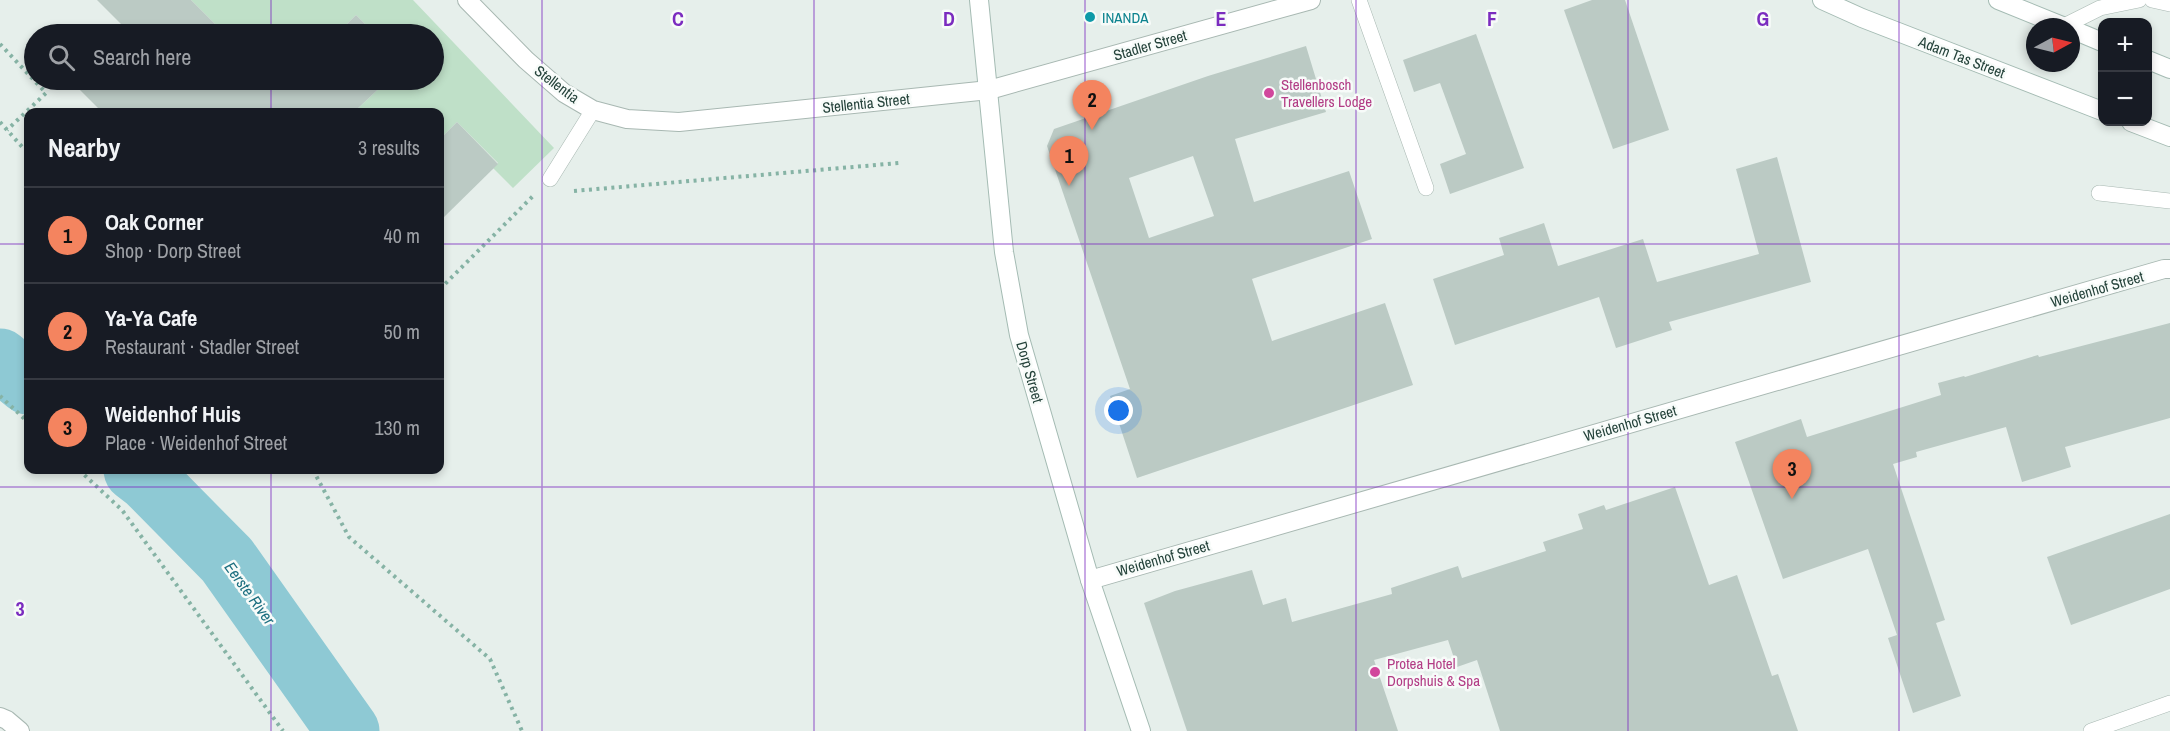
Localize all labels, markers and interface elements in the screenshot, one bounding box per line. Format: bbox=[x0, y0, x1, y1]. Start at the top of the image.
text: C bbox=[672, 5, 684, 32]
text: D bbox=[943, 5, 955, 32]
text: E bbox=[1216, 5, 1227, 32]
text: F bbox=[1487, 5, 1497, 32]
text: G bbox=[1757, 5, 1769, 32]
place label: INANDA bbox=[1102, 7, 1149, 28]
marker: INANDA bbox=[1083, 10, 1097, 24]
north arrow bbox=[2026, 18, 2080, 72]
map controls bbox=[2098, 18, 2152, 126]
button: + bbox=[2098, 18, 2152, 72]
search box bbox=[24, 24, 444, 90]
street label: Stadler Street bbox=[1111, 24, 1190, 65]
street label: Adam Tas Street bbox=[1915, 31, 2009, 83]
icon: search bbox=[45, 41, 78, 74]
text: Search here bbox=[93, 42, 191, 72]
street label: Stellentia bbox=[530, 60, 584, 108]
button: − bbox=[2098, 72, 2152, 126]
place label: Stellenbosch Travellers Lodge bbox=[1281, 74, 1372, 112]
pin: 2 bbox=[1072, 80, 1112, 130]
marker: Stellenbosch Travellers Lodge bbox=[1262, 86, 1276, 100]
street label: Stellentia Street bbox=[821, 88, 911, 118]
text: Nearby bbox=[48, 130, 120, 165]
text: 3 results bbox=[358, 134, 420, 161]
pin: 1 bbox=[1050, 136, 1088, 186]
text: Oak Corner bbox=[105, 207, 203, 237]
text: 1 bbox=[63, 222, 72, 249]
text: 40 m bbox=[384, 222, 420, 249]
text: Shop · Dorp Street bbox=[105, 237, 241, 264]
street label: Weidenhof Street bbox=[2048, 266, 2146, 312]
text: Ya-Ya Cafe bbox=[105, 303, 197, 333]
text: 2 bbox=[63, 318, 72, 345]
text: 50 m bbox=[384, 318, 420, 345]
text: Restaurant · Stadler Street bbox=[105, 333, 299, 360]
street label: Dorp Street bbox=[1011, 339, 1049, 406]
your location bbox=[1104, 396, 1133, 425]
text: Weidenhof Huis bbox=[105, 399, 241, 429]
street label: Weidenhof Street bbox=[1581, 400, 1679, 446]
text: 3 bbox=[63, 414, 72, 441]
text: 130 m bbox=[374, 414, 420, 441]
text: Place · Weidenhof Street bbox=[105, 429, 287, 456]
pin: 3 bbox=[1772, 450, 1812, 499]
street label: Weidenhof Street bbox=[1114, 535, 1212, 581]
water label: Eerste River bbox=[220, 557, 281, 629]
text: 3 bbox=[15, 595, 25, 622]
place label: Protea Hotel Dorpshuis & Spa bbox=[1387, 653, 1480, 691]
marker: Protea Hotel Dorpshuis & Spa bbox=[1368, 665, 1382, 679]

